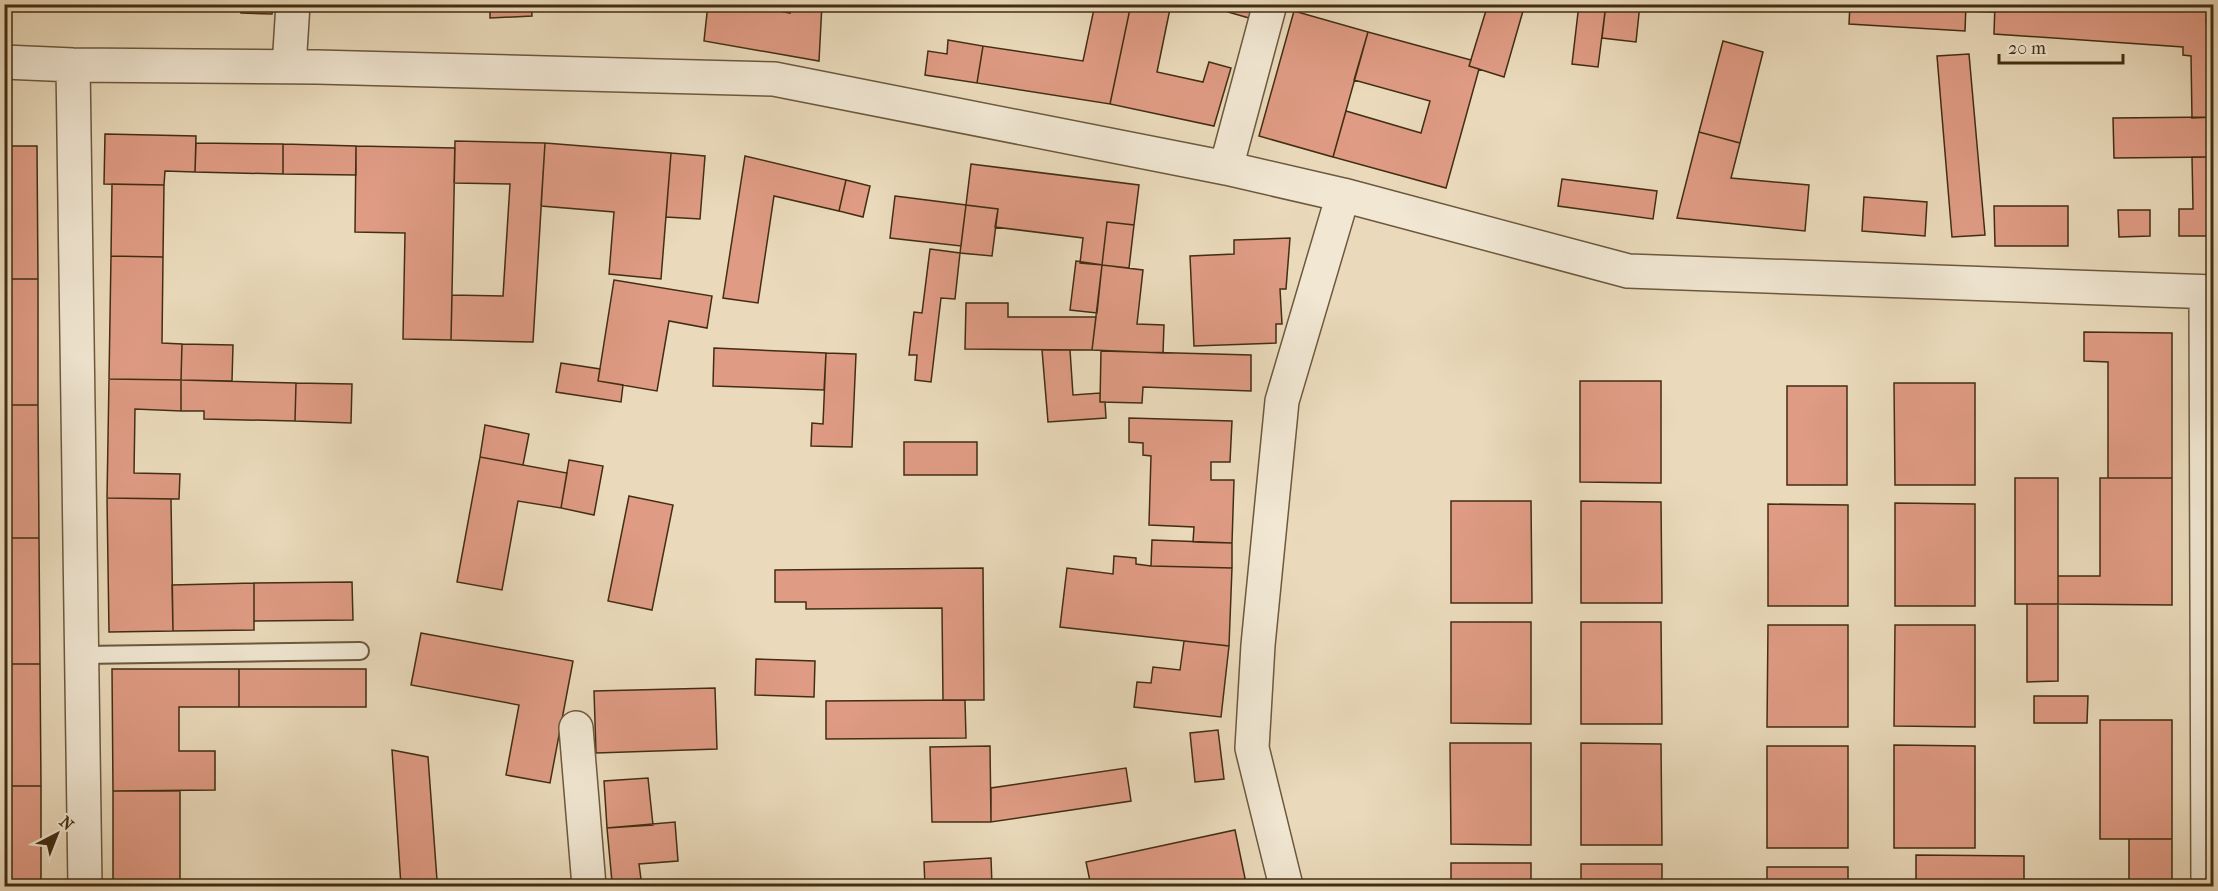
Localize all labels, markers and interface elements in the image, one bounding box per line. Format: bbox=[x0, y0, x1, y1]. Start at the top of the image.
scale bar bbox=[1999, 27, 2124, 65]
text: 20 m bbox=[2008, 38, 2046, 59]
north arrow bbox=[27, 804, 87, 864]
text: N bbox=[56, 812, 78, 835]

